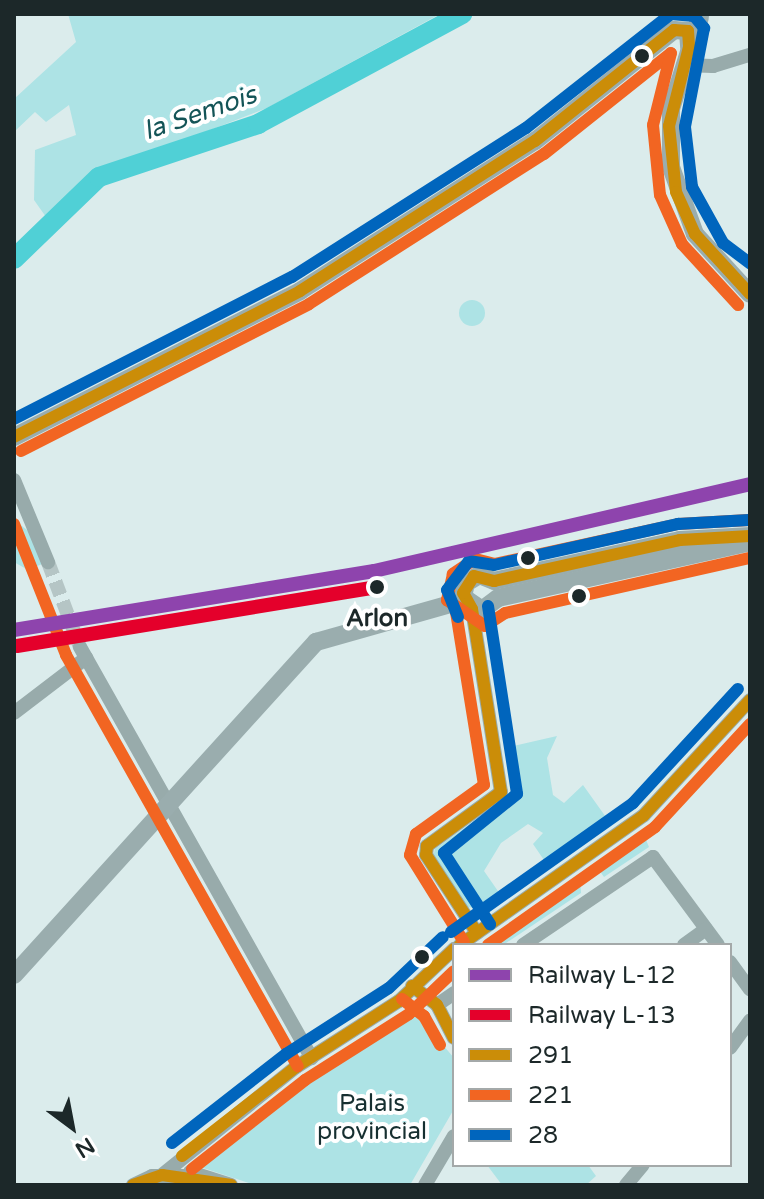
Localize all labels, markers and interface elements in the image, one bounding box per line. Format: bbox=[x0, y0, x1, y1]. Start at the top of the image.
unlabelled marker bbox=[634, 48, 650, 64]
water label: la Semois bbox=[140, 79, 260, 147]
unlabelled marker bbox=[520, 550, 536, 566]
marker: Arlon bbox=[363, 573, 391, 601]
unlabelled marker bbox=[571, 588, 587, 604]
place label: Arlon bbox=[346, 605, 408, 633]
legend bbox=[452, 943, 732, 1167]
unlabelled marker bbox=[414, 949, 430, 965]
text: Railway L-12 bbox=[528, 961, 676, 990]
text: Railway L-13 bbox=[528, 1001, 676, 1030]
text: 291 bbox=[528, 1041, 573, 1070]
text: 221 bbox=[528, 1081, 573, 1110]
north arrow bbox=[32, 1087, 112, 1167]
park label: Palais provincial bbox=[317, 1090, 427, 1146]
text: 28 bbox=[528, 1121, 558, 1150]
text: N bbox=[70, 1132, 99, 1163]

